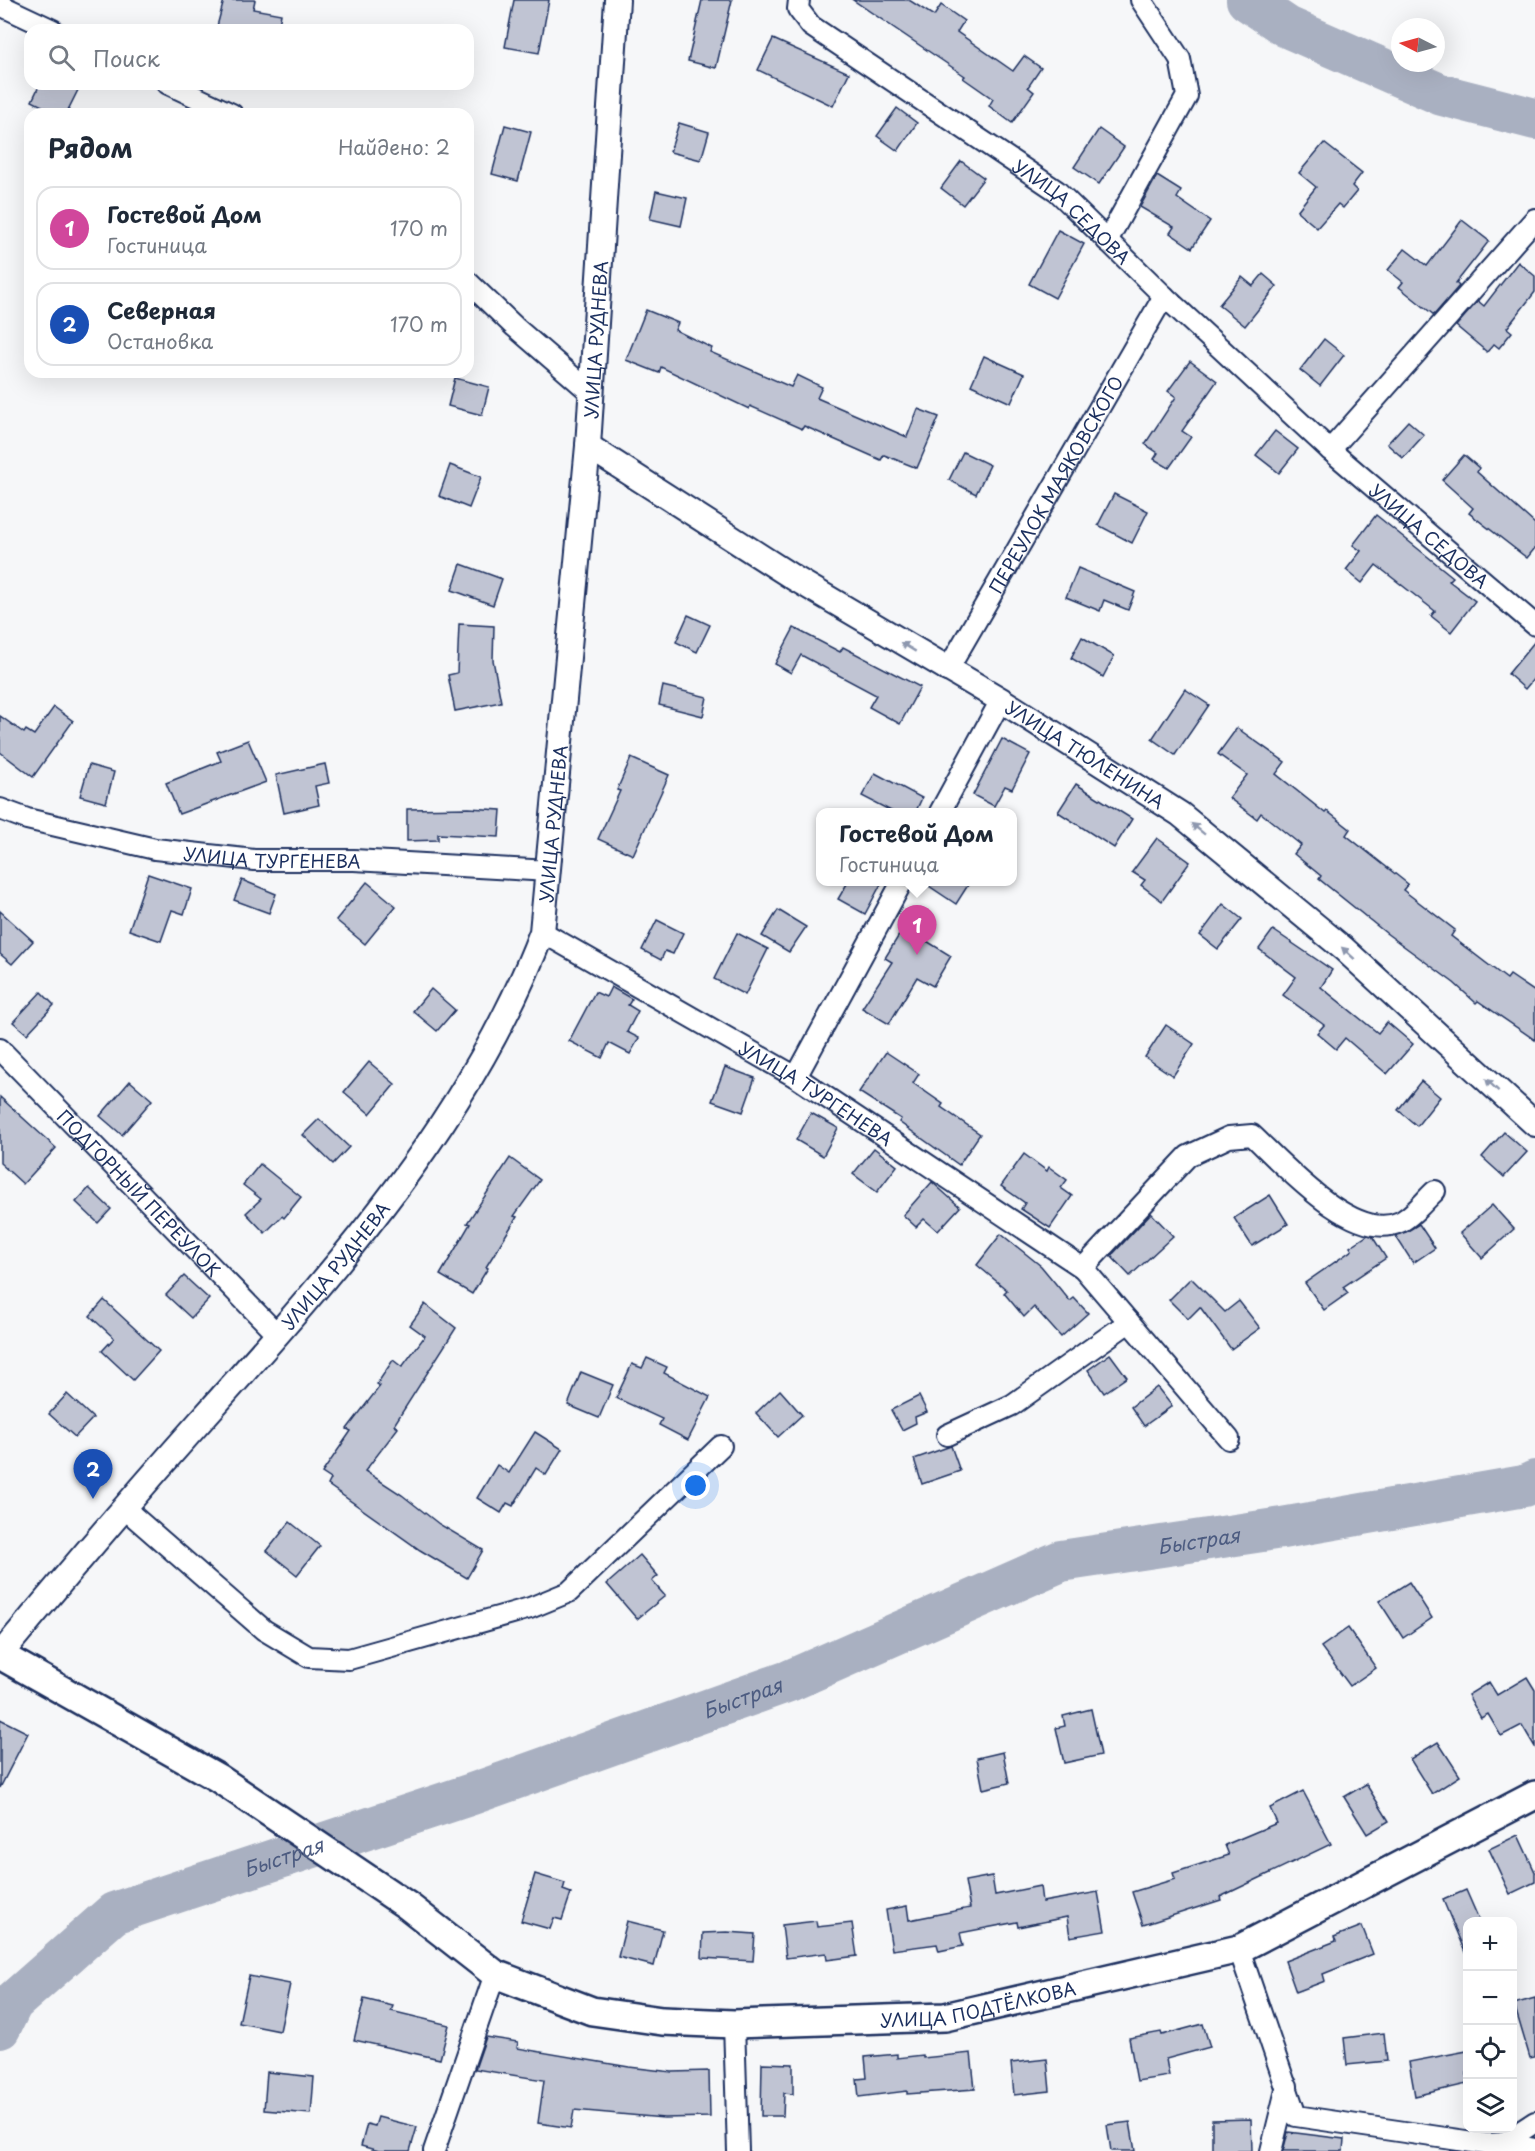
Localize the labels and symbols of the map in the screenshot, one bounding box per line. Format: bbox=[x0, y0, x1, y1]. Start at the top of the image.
north arrow bbox=[1391, 18, 1445, 72]
street label: УЛИЦА СЕДОВА bbox=[1008, 152, 1137, 270]
street label: УЛИЦА РУДНЕВА bbox=[576, 260, 614, 419]
street label: ПЕРЕУЛОК МАЯКОВСКОГО bbox=[981, 370, 1129, 598]
street label: УЛИЦА СЕДОВА bbox=[1364, 476, 1495, 594]
one-way arrow bbox=[900, 642, 916, 653]
street label: УЛИЦА ТЮЛЕНИНА bbox=[1001, 693, 1170, 815]
street label: УЛИЦА РУДНЕВА bbox=[531, 744, 573, 904]
one-way arrow bbox=[1191, 823, 1206, 836]
street label: УЛИЦА ТУРГЕНЕВА bbox=[182, 839, 362, 874]
pin: 1 bbox=[898, 906, 936, 955]
one-way arrow bbox=[1341, 946, 1356, 960]
street label: УЛИЦА ТУРГЕНЕВА bbox=[734, 1034, 899, 1152]
one-way arrow bbox=[1485, 1079, 1500, 1092]
street label: ПОДГОРНЫЙ ПЕРЕУЛОК bbox=[52, 1103, 227, 1282]
street label: УЛИЦА РУДНЕВА bbox=[274, 1196, 395, 1335]
pin: 2 bbox=[74, 1450, 112, 1499]
your location bbox=[681, 1471, 710, 1500]
water label: Быстрая bbox=[1155, 1519, 1243, 1561]
water label: Быстрая bbox=[698, 1669, 787, 1726]
water label: Быстрая bbox=[239, 1829, 328, 1884]
street label: УЛИЦА ПОДТЁЛКОВА bbox=[880, 1974, 1078, 2033]

